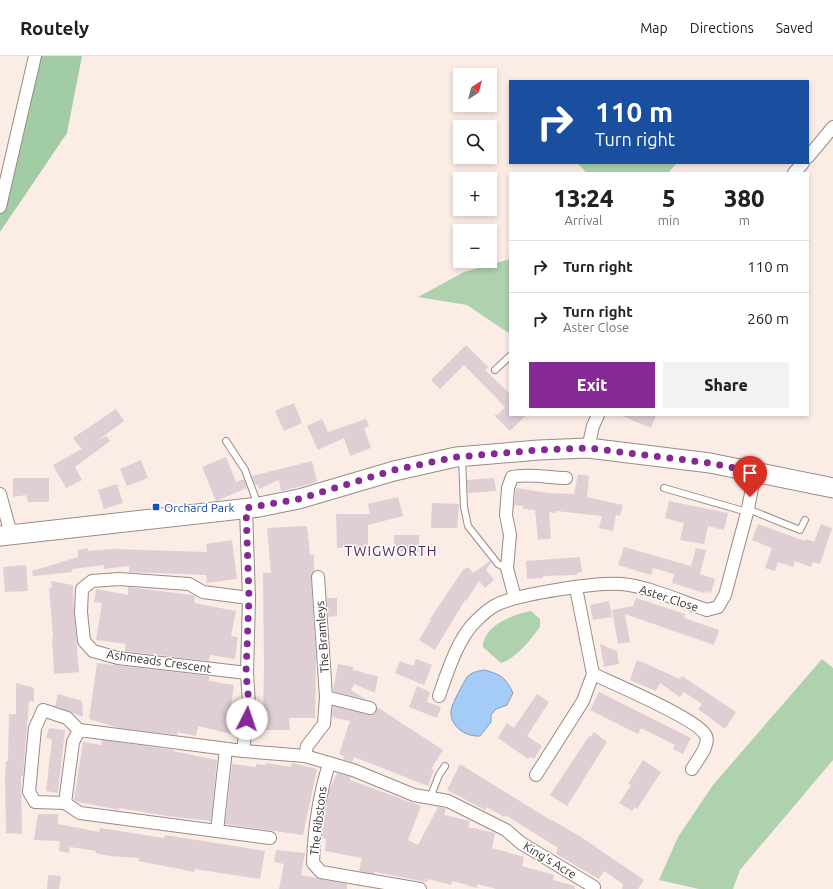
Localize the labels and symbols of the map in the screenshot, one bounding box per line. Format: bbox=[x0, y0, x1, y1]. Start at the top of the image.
north arrow bbox=[453, 68, 497, 112]
pin bbox=[733, 456, 767, 497]
place label: Orchard Park bbox=[164, 501, 235, 514]
marker: Orchard Park bbox=[151, 502, 161, 512]
district label: TWIGWORTH bbox=[345, 543, 437, 559]
street label: Aster Close bbox=[638, 582, 700, 614]
street label: The Bramleys bbox=[313, 600, 331, 674]
street label: Ashmeads Crescent bbox=[106, 647, 212, 675]
position arrow bbox=[226, 698, 268, 740]
street label: The Ribstons bbox=[307, 786, 329, 856]
street label: King's Acre bbox=[521, 839, 579, 881]

